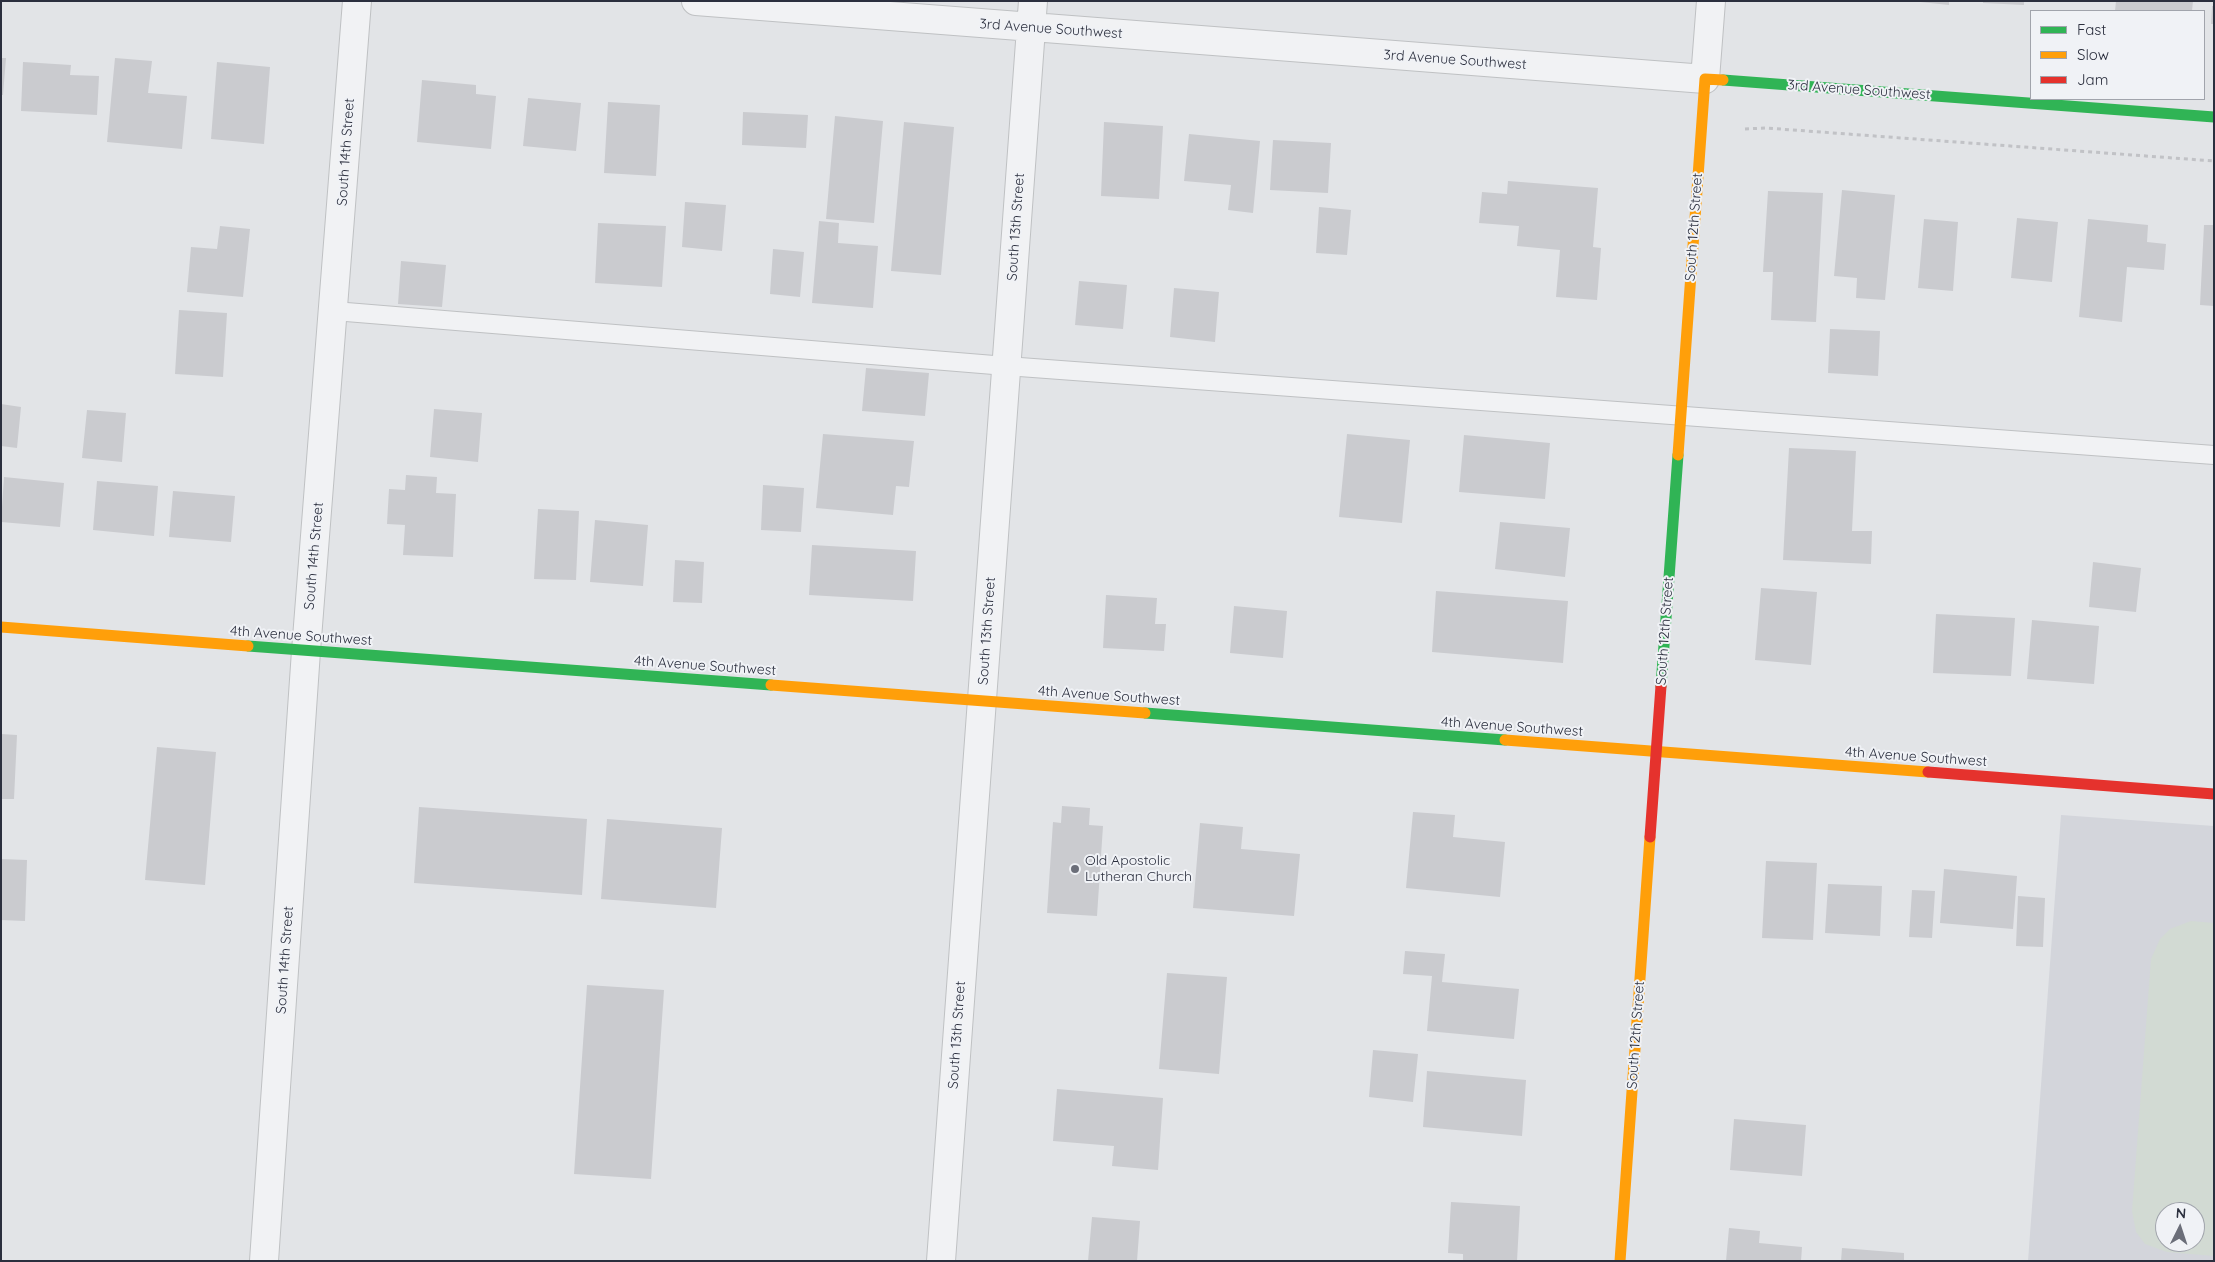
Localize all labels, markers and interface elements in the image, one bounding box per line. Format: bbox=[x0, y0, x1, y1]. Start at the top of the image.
legend bbox=[2030, 10, 2205, 100]
street label: 3rd Avenue Southwest bbox=[979, 16, 1123, 42]
text: Fast bbox=[2077, 20, 2106, 39]
text: Slow bbox=[2077, 45, 2109, 64]
street label: 3rd Avenue Southwest bbox=[1383, 47, 1527, 73]
text: Jam bbox=[2077, 70, 2108, 89]
street label: 3rd Avenue Southwest bbox=[1787, 77, 1931, 103]
street label: South 14th Street bbox=[334, 98, 358, 206]
street label: South 13th Street bbox=[1004, 172, 1028, 282]
street label: South 12th Street bbox=[1682, 172, 1706, 282]
street label: South 14th Street bbox=[301, 502, 327, 610]
street label: South 13th Street bbox=[975, 576, 999, 686]
street label: South 12th Street bbox=[1653, 576, 1677, 686]
street label: 4th Avenue Southwest bbox=[229, 623, 373, 649]
street label: 4th Avenue Southwest bbox=[633, 653, 777, 679]
street label: 4th Avenue Southwest bbox=[1037, 683, 1181, 709]
street label: 4th Avenue Southwest bbox=[1440, 714, 1584, 740]
street label: 4th Avenue Southwest bbox=[1844, 744, 1988, 770]
place label: Old Apostolic Lutheran Church bbox=[1085, 853, 1192, 886]
marker: Old Apostolic Lutheran Church bbox=[1069, 863, 1081, 875]
street label: South 14th Street bbox=[273, 906, 297, 1014]
street label: South 13th Street bbox=[945, 980, 969, 1090]
street label: South 12th Street bbox=[1624, 980, 1648, 1090]
north arrow bbox=[2155, 1202, 2205, 1252]
text: N bbox=[2175, 1204, 2187, 1222]

